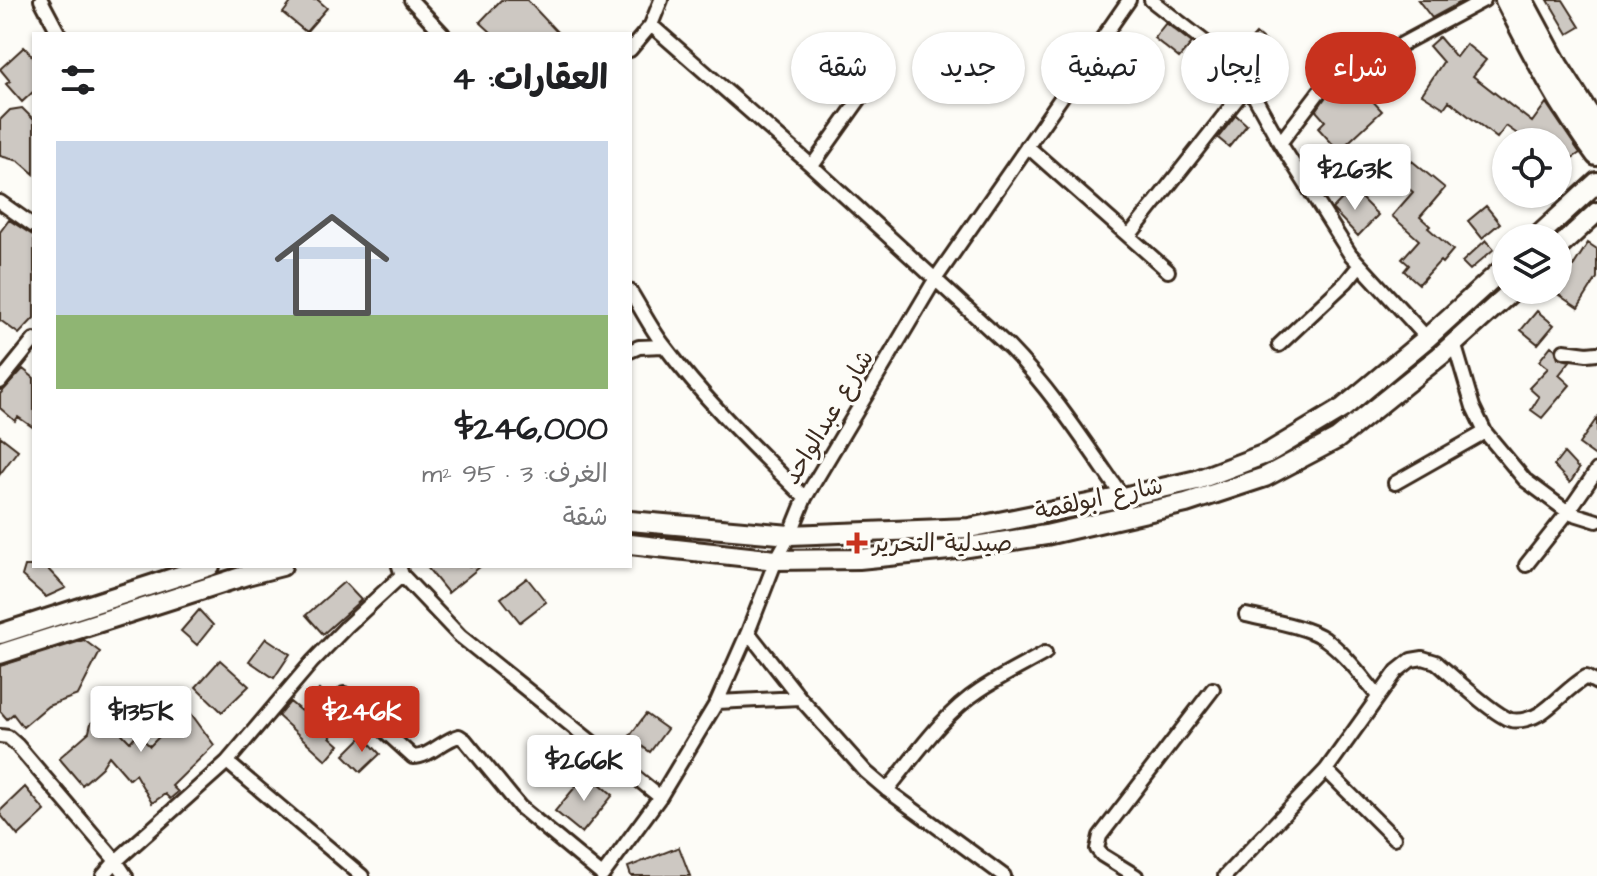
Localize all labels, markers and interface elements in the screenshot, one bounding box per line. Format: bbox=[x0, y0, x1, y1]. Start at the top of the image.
chip: شقة bbox=[791, 32, 896, 104]
chip: جديد bbox=[912, 32, 1025, 104]
chip: تصفية bbox=[1041, 32, 1165, 104]
chip: إيجار bbox=[1181, 32, 1289, 104]
chip: شراء bbox=[1305, 32, 1416, 104]
text: العقارات: 4 bbox=[452, 55, 608, 103]
icon: filters bbox=[56, 58, 100, 102]
map controls bbox=[1492, 128, 1572, 304]
button: locate bbox=[1492, 128, 1572, 208]
pin: $263K bbox=[1299, 144, 1411, 212]
text: $263K bbox=[1318, 152, 1392, 188]
icon: home bbox=[260, 193, 404, 337]
button: layers bbox=[1492, 224, 1572, 304]
street label: شارع عبدالواحد bbox=[775, 344, 883, 491]
text: $246,000 bbox=[455, 405, 608, 453]
text: الغرف: 3 · 95 m² bbox=[422, 456, 608, 492]
street label: شارع ابولقمة bbox=[1032, 469, 1166, 529]
text: شقة bbox=[563, 499, 608, 535]
place label: صيدلية التحرير bbox=[871, 527, 1012, 561]
marker: صيدلية التحرير bbox=[848, 534, 866, 552]
pin: $135K bbox=[85, 686, 197, 754]
pin: $246K bbox=[306, 686, 418, 754]
text: $135K bbox=[108, 694, 174, 730]
text: $246K bbox=[322, 694, 402, 730]
pin: $266K bbox=[528, 735, 640, 803]
text: $266K bbox=[545, 743, 623, 779]

